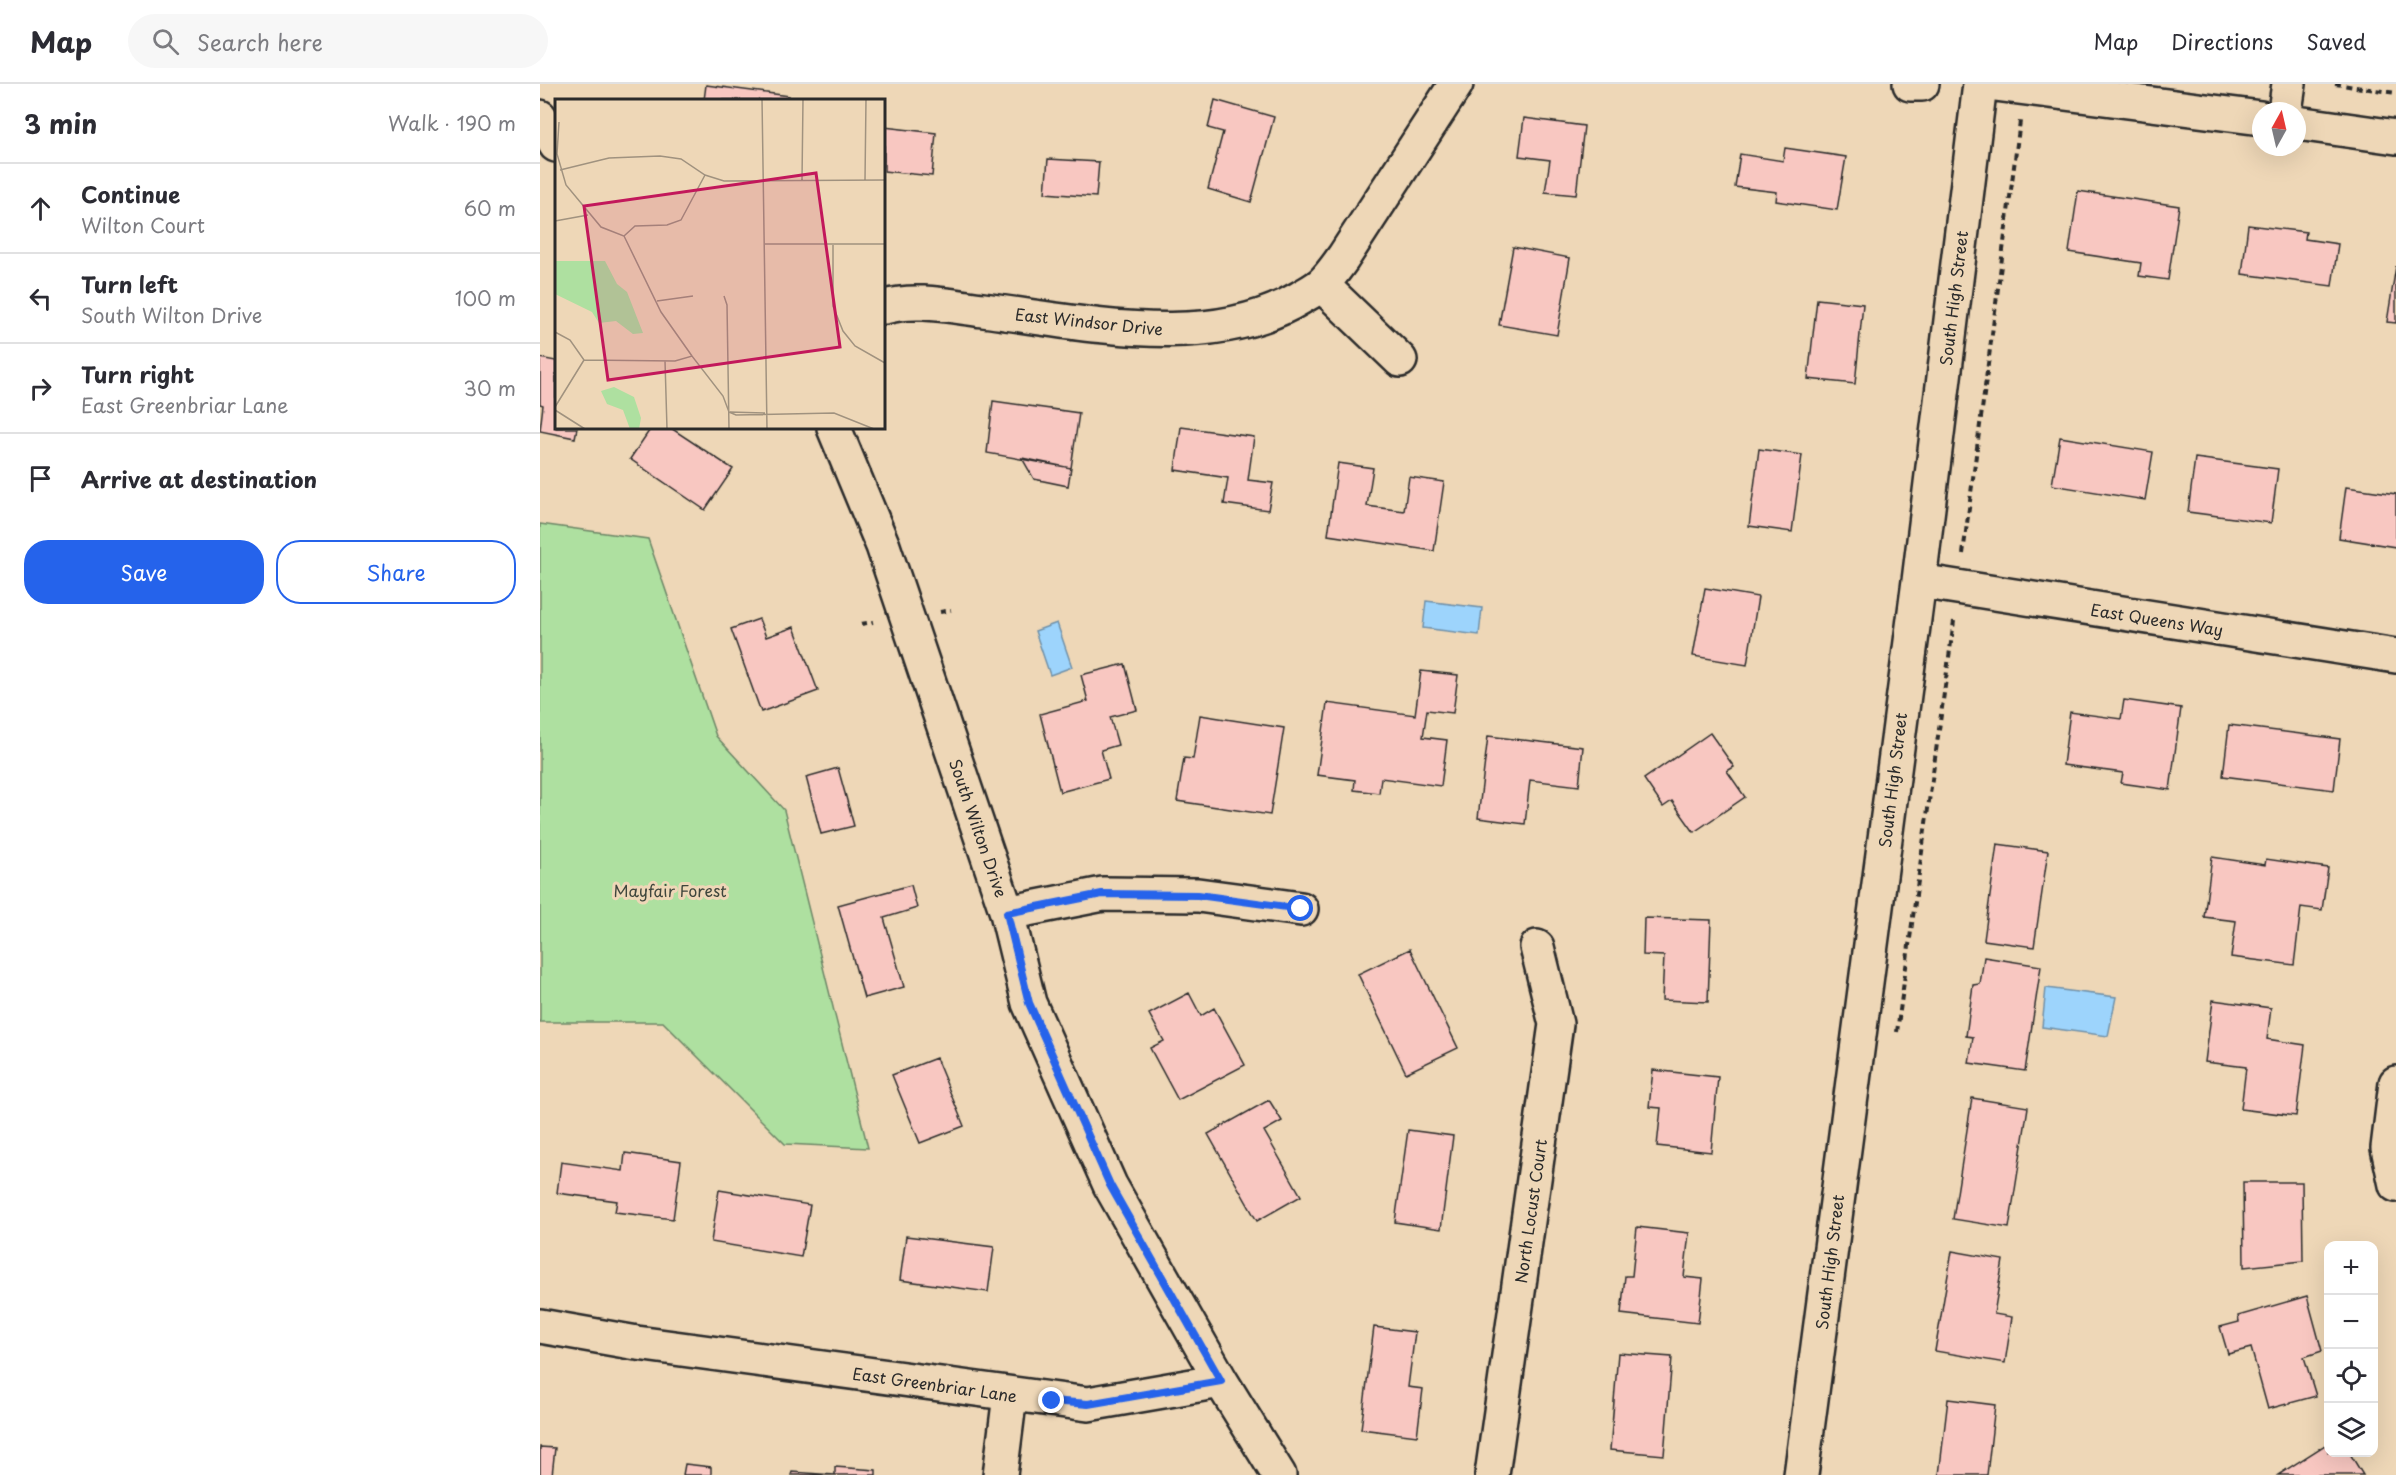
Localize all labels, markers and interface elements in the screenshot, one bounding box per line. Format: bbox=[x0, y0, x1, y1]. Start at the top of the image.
search box bbox=[128, 14, 548, 68]
text: Map bbox=[30, 20, 92, 63]
icon: search bbox=[149, 25, 182, 58]
text: Search here bbox=[197, 25, 323, 58]
text: Map bbox=[2093, 25, 2138, 57]
text: Directions bbox=[2171, 25, 2273, 57]
text: Saved bbox=[2306, 25, 2366, 57]
inset map bbox=[555, 99, 885, 429]
north arrow bbox=[2252, 102, 2306, 156]
text: 3 min bbox=[24, 104, 97, 143]
text: Walk · 190 m bbox=[388, 108, 516, 138]
text: Continue bbox=[81, 177, 180, 210]
icon: ahead bbox=[24, 192, 57, 225]
text: 60 m bbox=[464, 193, 516, 223]
text: Wilton Court bbox=[81, 210, 205, 240]
street label: South High Street bbox=[1933, 229, 1973, 367]
text: Turn left bbox=[81, 267, 178, 300]
icon: left bbox=[24, 282, 57, 315]
text: 100 m bbox=[455, 283, 516, 313]
text: South Wilton Drive bbox=[81, 300, 262, 330]
street label: East Windsor Drive bbox=[1014, 301, 1164, 341]
text: Turn right bbox=[81, 357, 194, 390]
icon: right bbox=[24, 372, 57, 405]
text: 30 m bbox=[463, 373, 516, 403]
text: East Greenbriar Lane bbox=[81, 390, 289, 420]
icon: arrive bbox=[24, 462, 57, 495]
text: Arrive at destination bbox=[81, 462, 317, 495]
button: Save bbox=[24, 540, 264, 604]
button: Share bbox=[276, 540, 516, 604]
street label: East Queens Way bbox=[2089, 597, 2225, 641]
street label: South High Street bbox=[1872, 711, 1912, 849]
street label: South Wilton Drive bbox=[944, 756, 1014, 900]
park label: Mayfair Forest bbox=[613, 878, 727, 902]
route start bbox=[1287, 895, 1313, 921]
street label: North Locust Court bbox=[1508, 1137, 1552, 1285]
street label: South High Street bbox=[1809, 1193, 1849, 1331]
map controls bbox=[2324, 1241, 2378, 1457]
button: + bbox=[2324, 1241, 2378, 1295]
button: − bbox=[2324, 1295, 2378, 1349]
button: locate bbox=[2324, 1349, 2378, 1403]
street label: East Greenbriar Lane bbox=[851, 1361, 1019, 1407]
route end bbox=[1038, 1387, 1064, 1413]
button: layers bbox=[2324, 1403, 2378, 1457]

